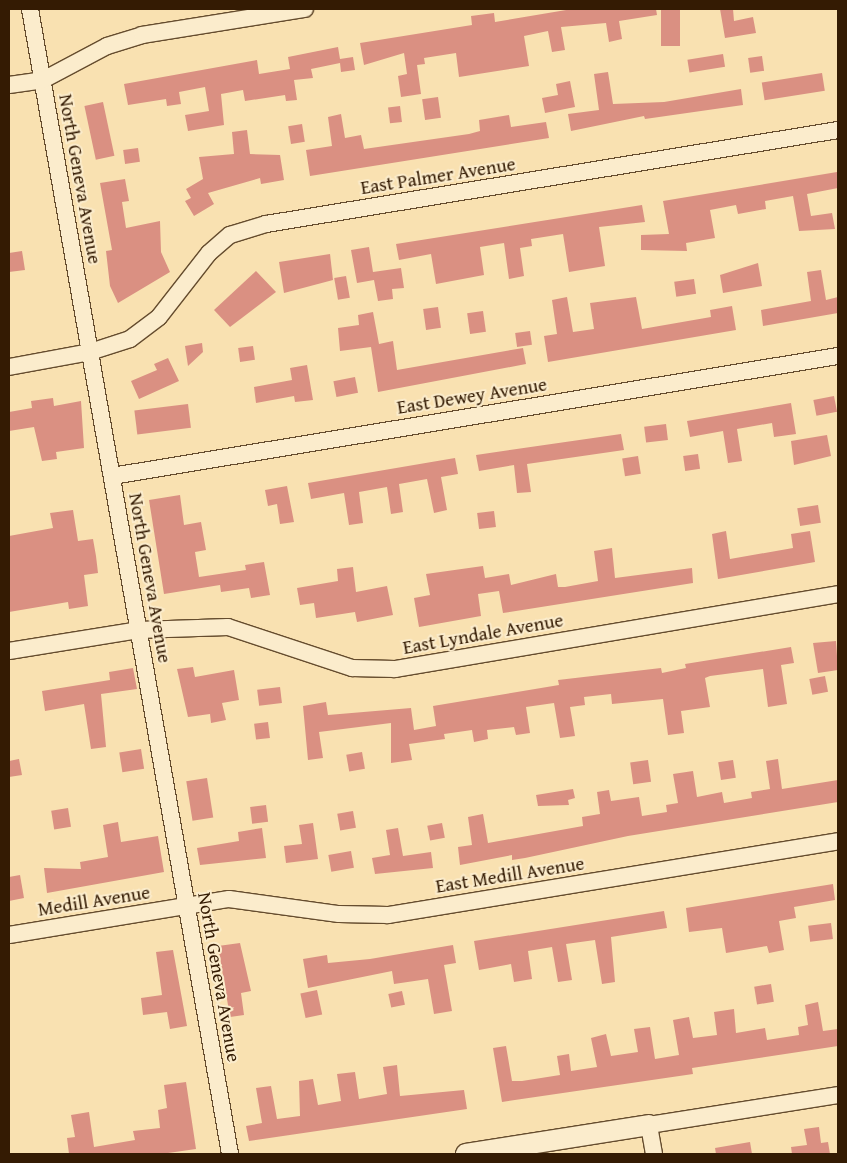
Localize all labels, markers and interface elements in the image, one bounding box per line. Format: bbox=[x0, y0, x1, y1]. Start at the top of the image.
street label: North Geneva Avenue bbox=[54, 92, 106, 266]
street label: East Palmer Avenue bbox=[359, 153, 517, 199]
street label: East Dewey Avenue bbox=[395, 373, 549, 419]
street label: North Geneva Avenue bbox=[124, 491, 176, 665]
street label: East Lyndale Avenue bbox=[401, 609, 565, 659]
street label: East Medill Avenue bbox=[434, 852, 586, 898]
street label: Medill Avenue bbox=[36, 881, 152, 921]
street label: North Geneva Avenue bbox=[193, 890, 245, 1064]

